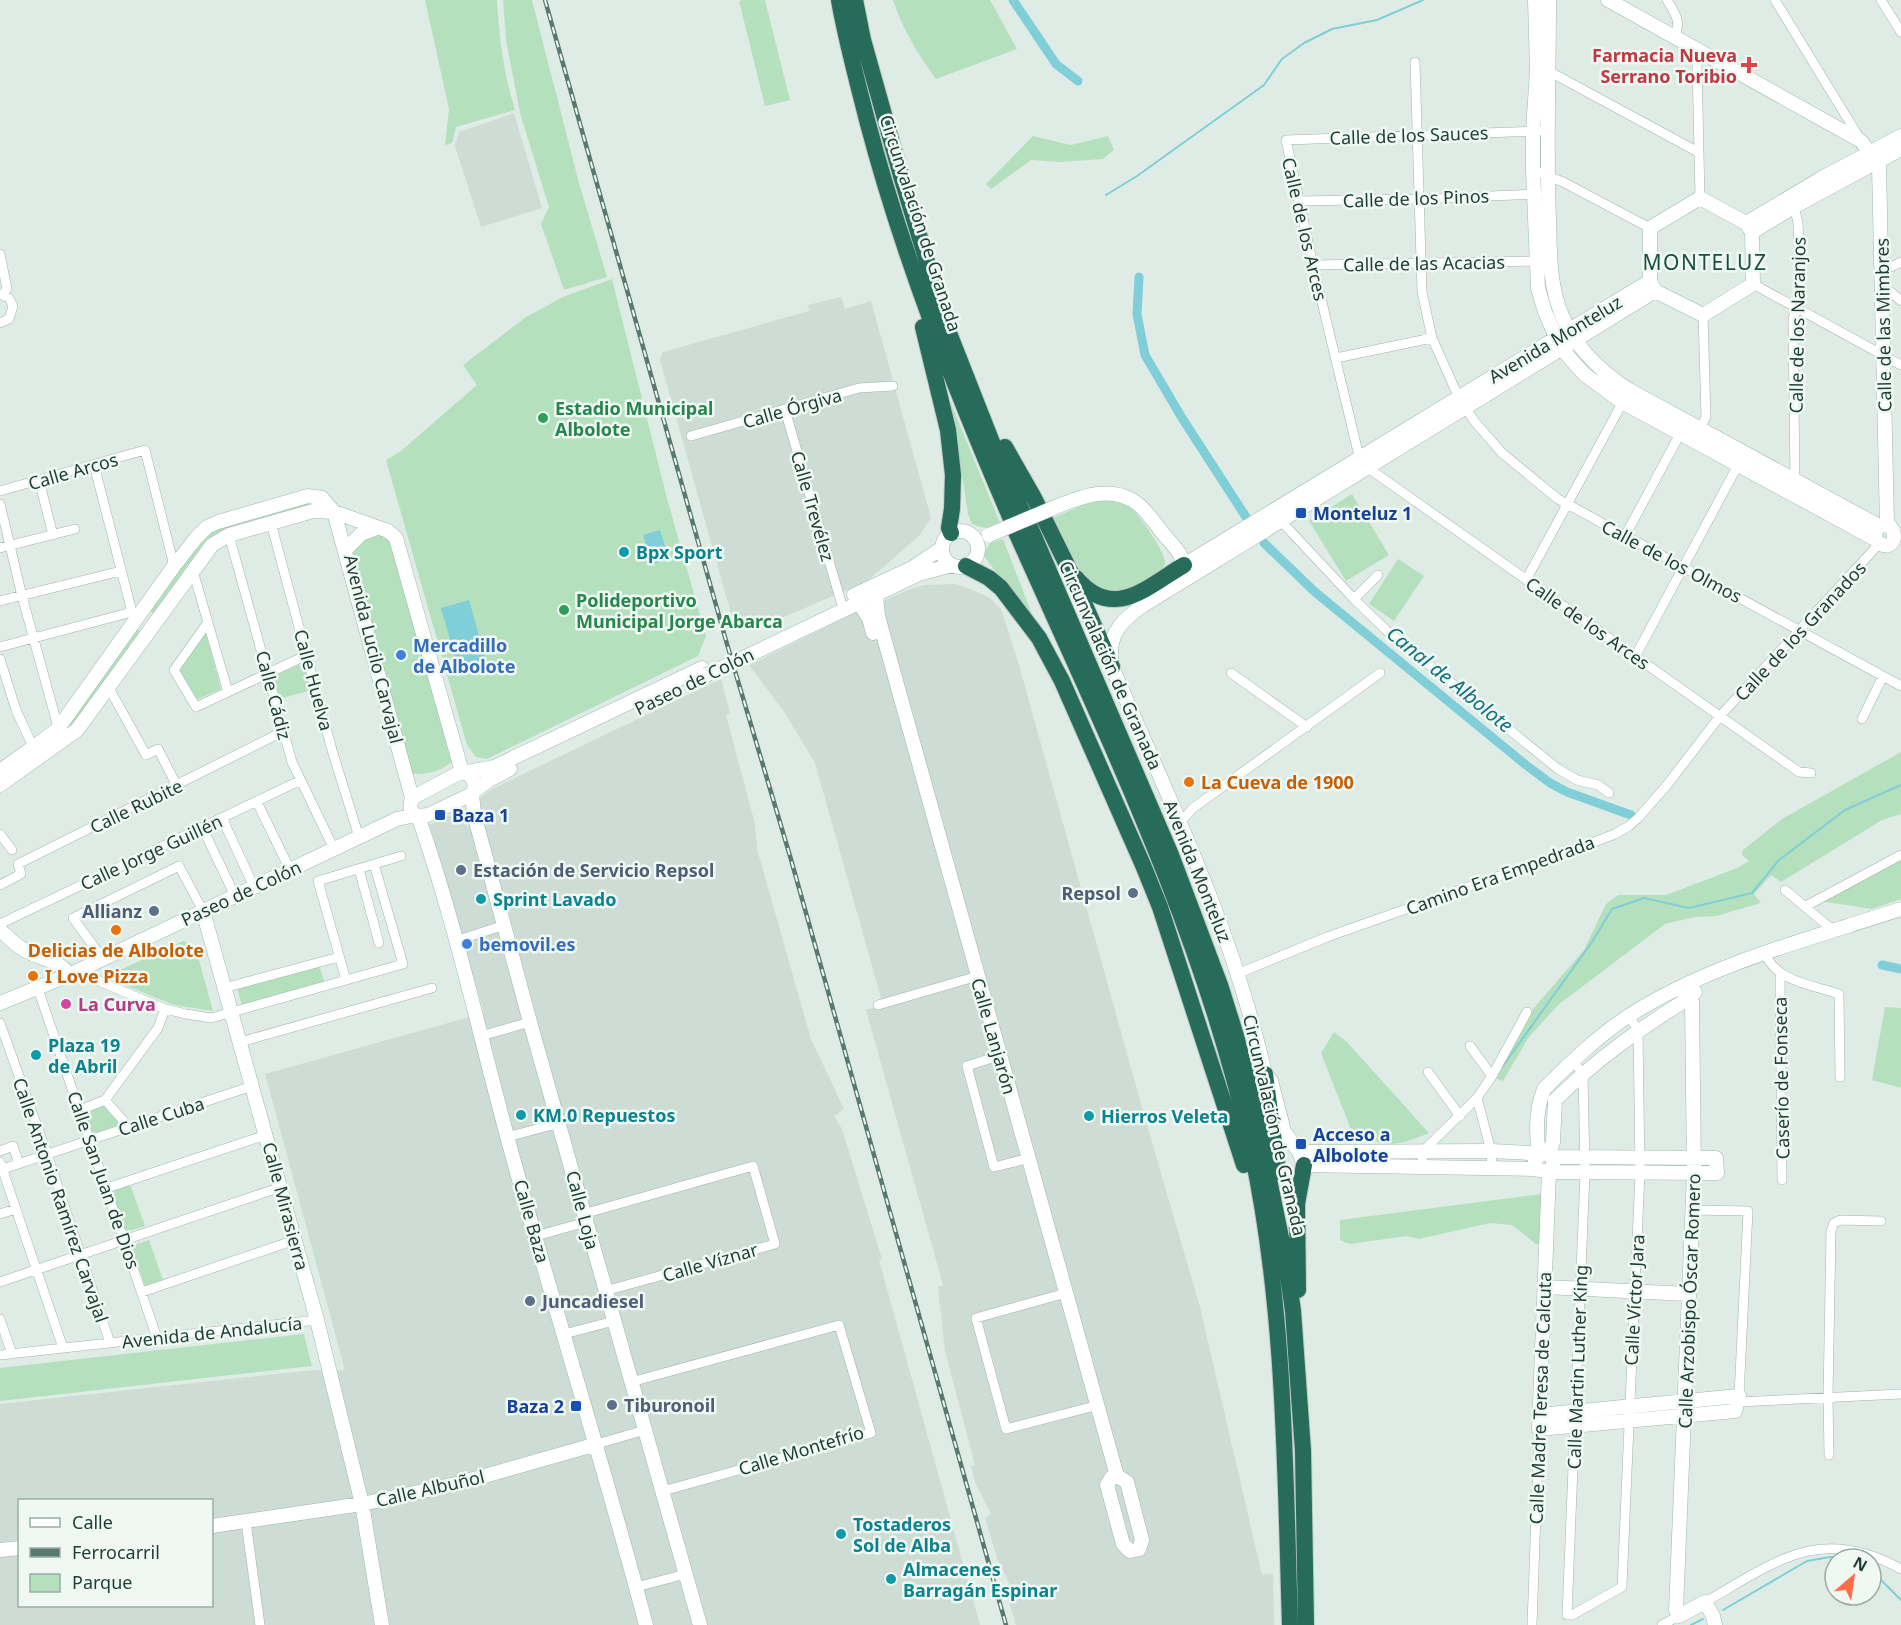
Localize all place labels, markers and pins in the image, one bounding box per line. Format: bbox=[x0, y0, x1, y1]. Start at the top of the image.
place label: Farmacia Nueva Serrano Toribio bbox=[1592, 43, 1737, 88]
marker: Farmacia Nueva Serrano Toribio bbox=[1742, 58, 1756, 72]
place label: Estadio Municipal Albolote bbox=[555, 396, 713, 441]
marker: Estadio Municipal Albolote bbox=[536, 411, 550, 425]
place label: Monteluz 1 bbox=[1313, 501, 1412, 525]
marker: Monteluz 1 bbox=[1294, 506, 1308, 520]
place label: Bpx Sport bbox=[636, 540, 723, 564]
marker: Bpx Sport bbox=[617, 545, 631, 559]
place label: Polideportivo Municipal Jorge Abarca bbox=[576, 588, 783, 633]
marker: Polideportivo Municipal Jorge Abarca bbox=[557, 603, 571, 617]
place label: Mercadillo de Albolote bbox=[413, 633, 515, 678]
marker: Mercadillo de Albolote bbox=[394, 648, 408, 662]
place label: La Cueva de 1900 bbox=[1201, 770, 1354, 794]
marker: La Cueva de 1900 bbox=[1182, 775, 1196, 789]
place label: Baza 1 bbox=[452, 803, 509, 827]
marker: Baza 1 bbox=[433, 808, 447, 822]
place label: Estación de Servicio Repsol bbox=[473, 858, 714, 882]
marker: Estación de Servicio Repsol bbox=[454, 863, 468, 877]
place label: Repsol bbox=[1061, 881, 1121, 905]
marker: Repsol bbox=[1126, 886, 1140, 900]
place label: Sprint Lavado bbox=[493, 887, 616, 911]
marker: Sprint Lavado bbox=[474, 892, 488, 906]
place label: Allianz bbox=[82, 899, 142, 923]
marker: Allianz bbox=[147, 904, 161, 918]
marker: Delicias de Albolote bbox=[109, 923, 123, 937]
place label: bemovil.es bbox=[479, 932, 575, 956]
marker: bemovil.es bbox=[460, 937, 474, 951]
place label: Delicias de Albolote bbox=[28, 938, 204, 962]
place label: I Love Pizza bbox=[45, 964, 148, 988]
marker: I Love Pizza bbox=[26, 969, 40, 983]
place label: La Curva bbox=[78, 992, 156, 1016]
marker: La Curva bbox=[59, 997, 73, 1011]
place label: Plaza 19 de Abril bbox=[48, 1033, 120, 1078]
marker: Plaza 19 de Abril bbox=[29, 1048, 43, 1062]
place label: KM.0 Repuestos bbox=[533, 1103, 675, 1127]
place label: Hierros Veleta bbox=[1101, 1104, 1228, 1128]
marker: KM.0 Repuestos bbox=[514, 1108, 528, 1122]
marker: Hierros Veleta bbox=[1082, 1109, 1096, 1123]
place label: Acceso a Albolote bbox=[1313, 1122, 1391, 1167]
marker: Acceso a Albolote bbox=[1294, 1137, 1308, 1151]
place label: Juncadiesel bbox=[540, 1289, 644, 1313]
marker: Juncadiesel bbox=[523, 1294, 537, 1308]
place label: Tiburonoil bbox=[624, 1393, 715, 1417]
place label: Baza 2 bbox=[507, 1394, 564, 1418]
marker: Tiburonoil bbox=[605, 1398, 619, 1412]
marker: Baza 2 bbox=[569, 1399, 583, 1413]
place label: Tostaderos Sol de Alba bbox=[853, 1512, 951, 1557]
marker: Tostaderos Sol de Alba bbox=[834, 1527, 848, 1541]
place label: Almacenes Barragán Espinar bbox=[903, 1557, 1057, 1602]
marker: Almacenes Barragán Espinar bbox=[884, 1572, 898, 1586]

